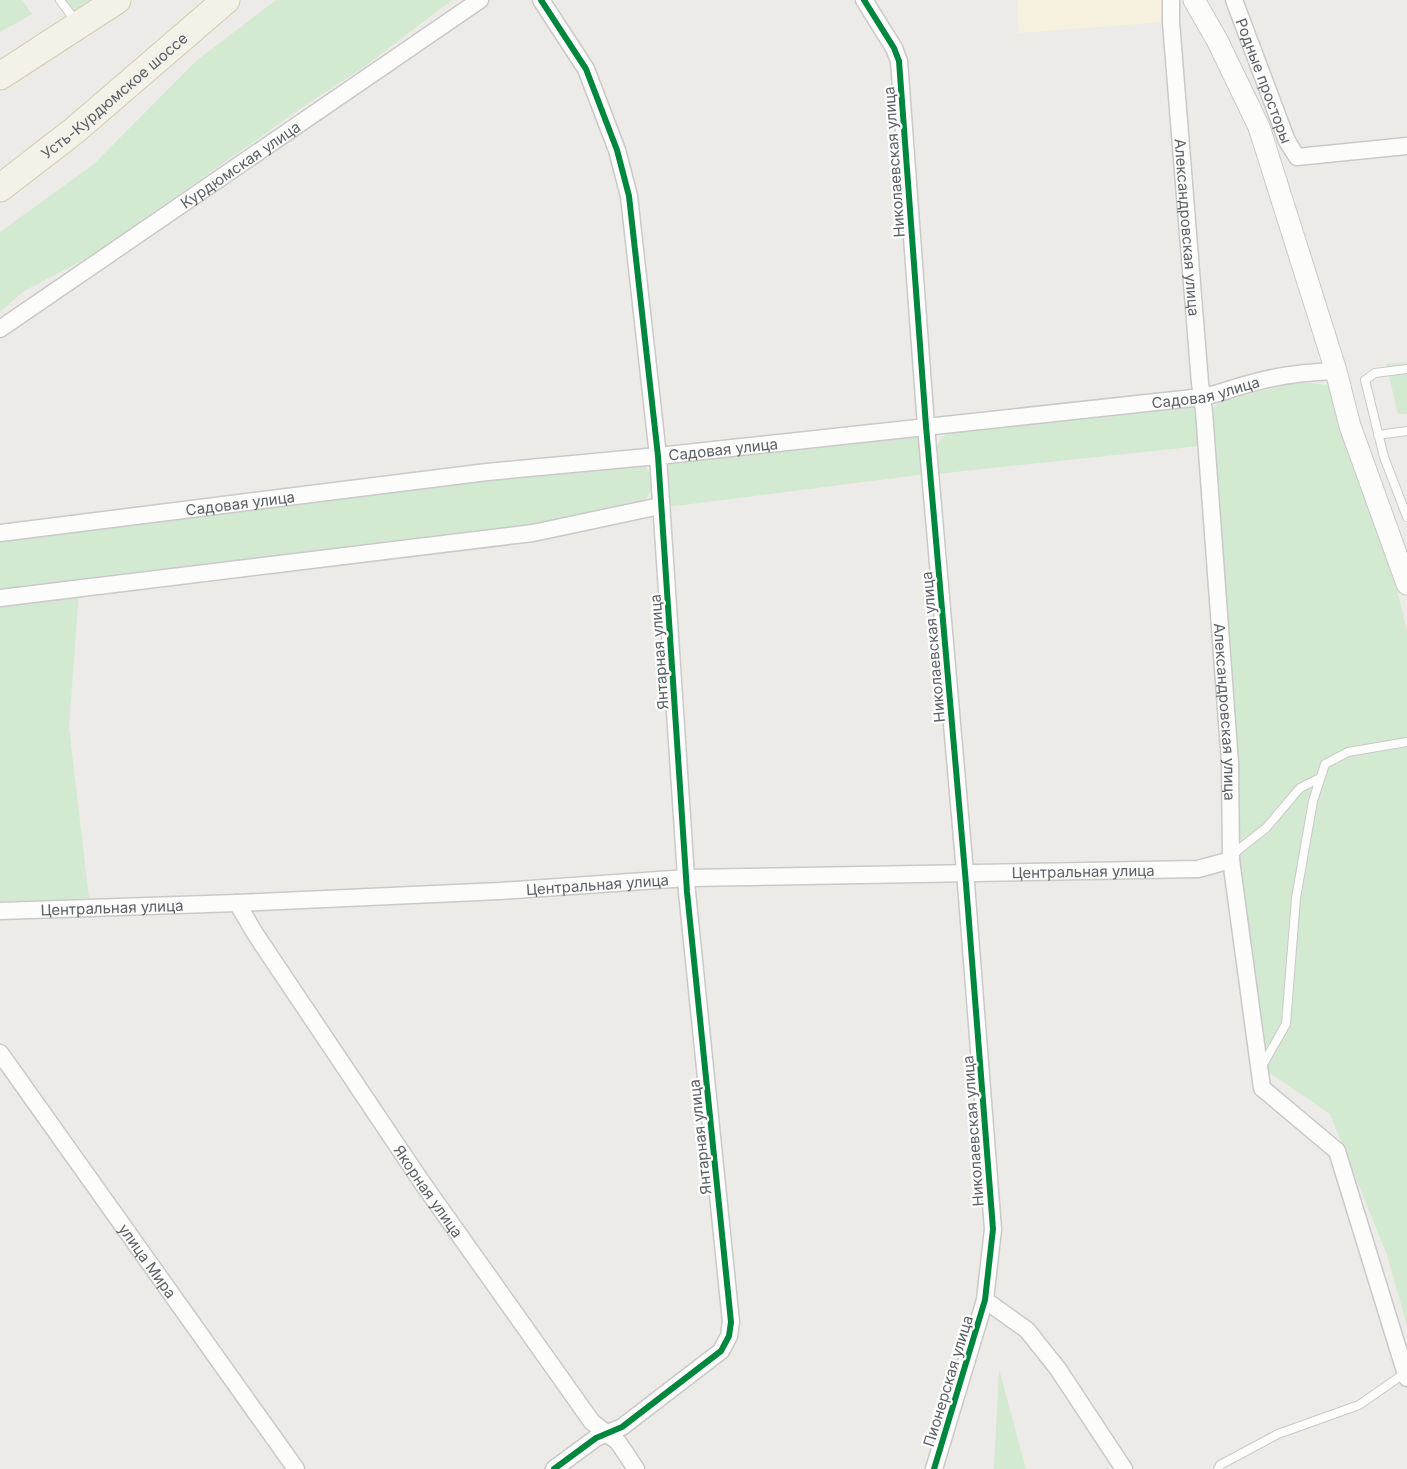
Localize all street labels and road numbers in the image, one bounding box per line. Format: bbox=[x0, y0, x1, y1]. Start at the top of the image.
street label: Родные просторы bbox=[1232, 15, 1296, 146]
street label: Усть-Курдюмское шоссе bbox=[37, 28, 191, 162]
street label: Николаевская улица bbox=[879, 86, 909, 238]
street label: Курдюмская улица bbox=[176, 117, 304, 212]
street label: Александровская улица bbox=[1171, 138, 1204, 317]
street label: Садовая улица bbox=[1151, 372, 1262, 412]
street label: Садовая улица bbox=[667, 434, 779, 464]
street label: Садовая улица bbox=[184, 487, 296, 519]
street label: Николаевская улица bbox=[917, 571, 949, 723]
street label: Янтарная улица bbox=[645, 594, 673, 710]
street label: Александровская улица bbox=[1210, 622, 1240, 801]
street label: Центральная улица bbox=[1011, 860, 1155, 882]
street label: Центральная улица bbox=[525, 870, 669, 899]
street label: Центральная улица bbox=[40, 895, 184, 919]
street label: Николаевская улица bbox=[958, 1055, 988, 1207]
street label: Янтарная улица bbox=[685, 1079, 715, 1195]
street label: Якорная улица bbox=[390, 1141, 467, 1241]
street label: улица Мира bbox=[115, 1220, 181, 1302]
street label: Пионерская улица bbox=[919, 1313, 977, 1449]

